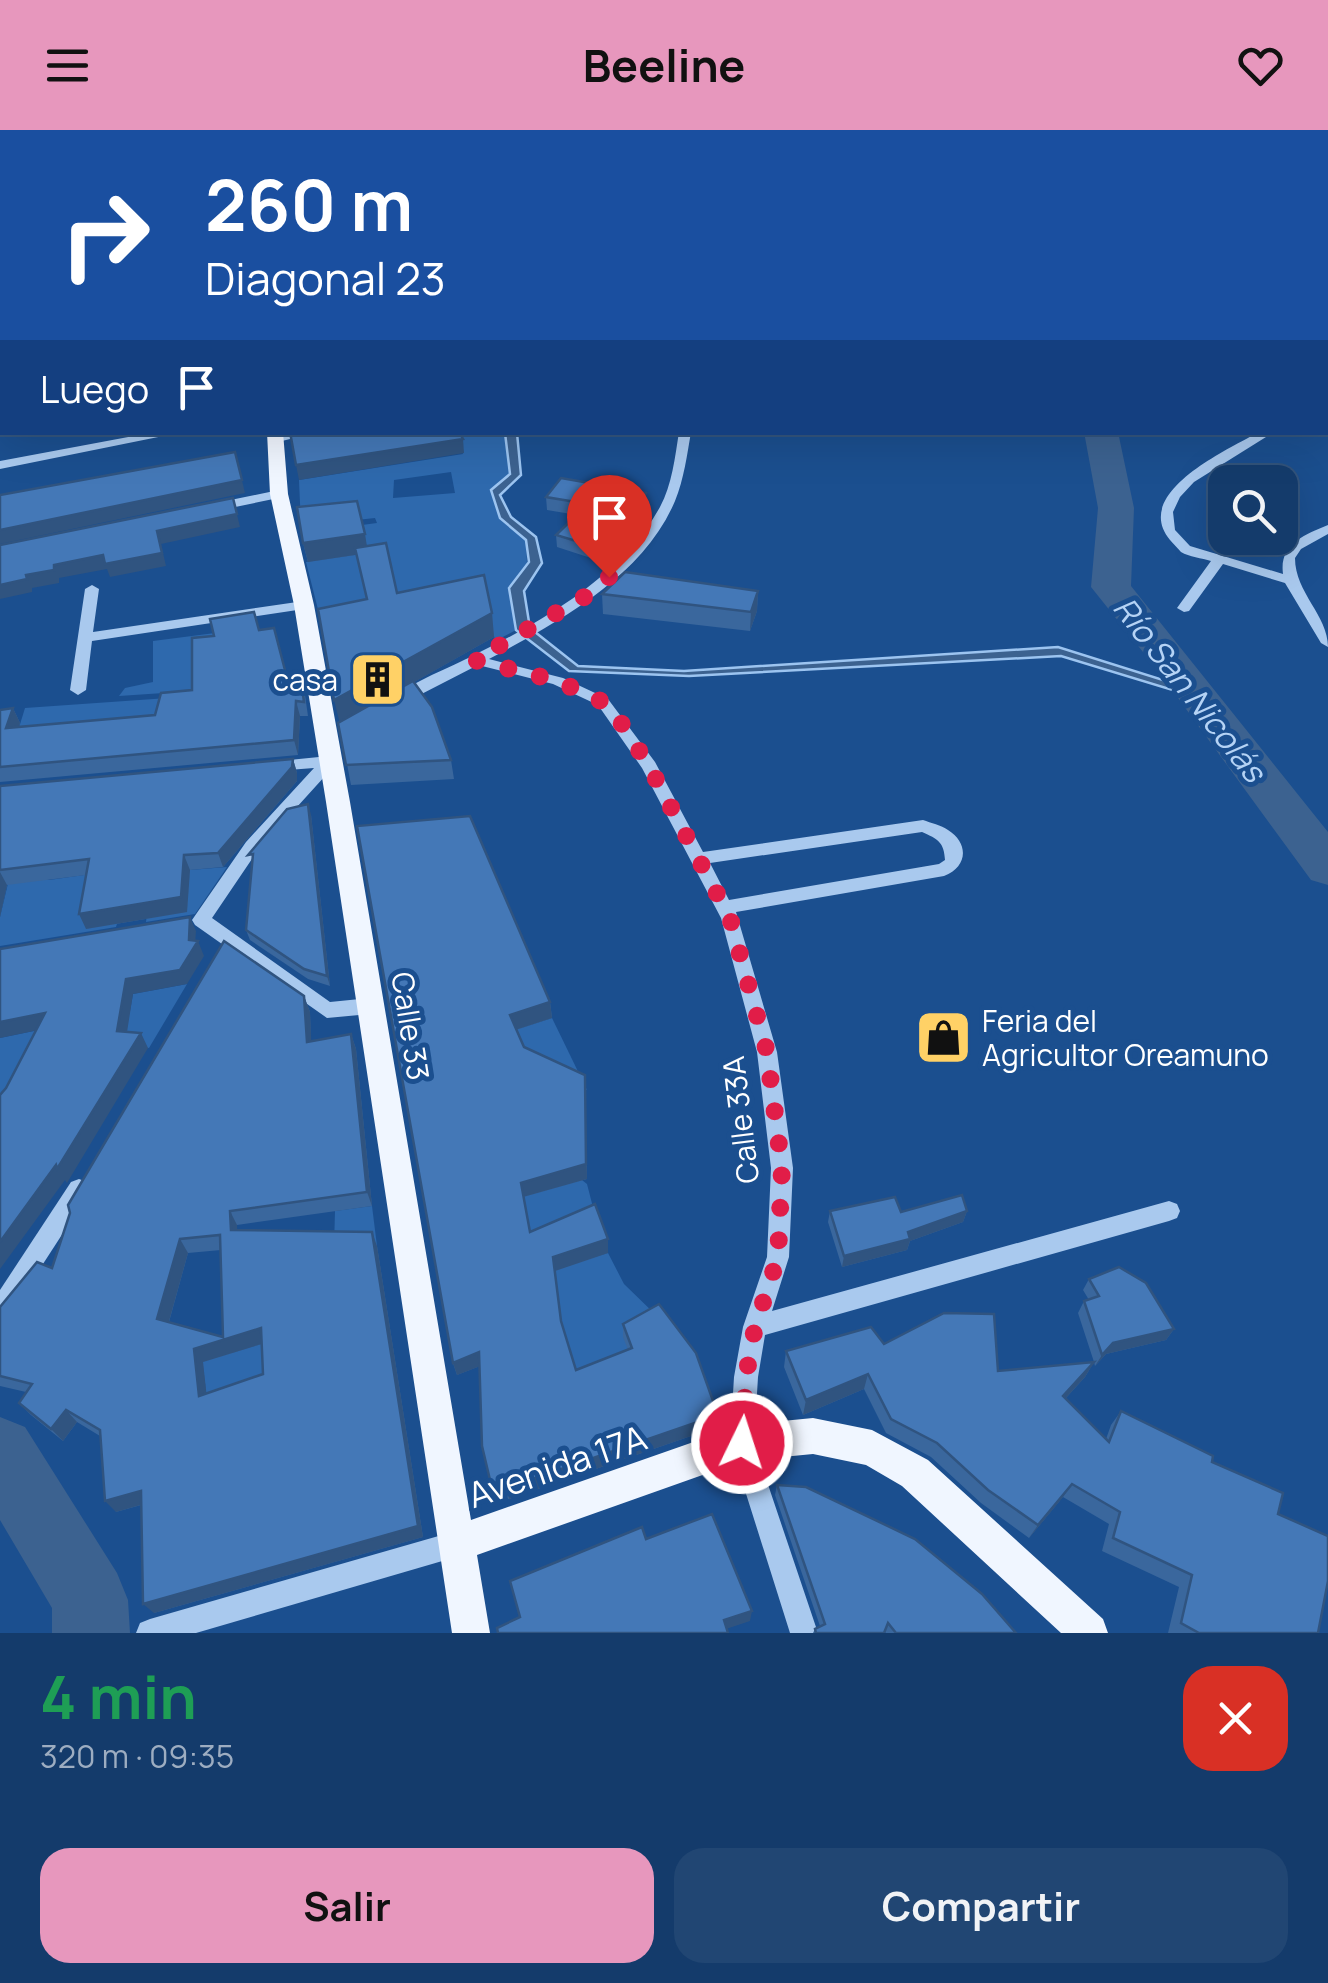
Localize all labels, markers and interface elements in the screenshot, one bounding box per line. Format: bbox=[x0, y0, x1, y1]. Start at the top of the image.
text: Beeline bbox=[583, 34, 745, 96]
icon: menu bbox=[40, 38, 95, 93]
icon: heart bbox=[1233, 38, 1288, 93]
text: 260 m bbox=[205, 156, 413, 252]
icon: right bbox=[40, 170, 170, 300]
text: Diagonal 23 bbox=[205, 247, 446, 309]
icon: arrive bbox=[169, 360, 224, 415]
text: Luego bbox=[40, 362, 149, 414]
map controls bbox=[1208, 465, 1298, 555]
button: search bbox=[1208, 465, 1298, 555]
pin bbox=[567, 475, 652, 578]
icon: arrive bbox=[582, 490, 637, 545]
water label: Río San Nicolás bbox=[1104, 587, 1277, 792]
building icon: casa bbox=[347, 649, 407, 709]
place label: casa bbox=[272, 659, 338, 700]
street label: Calle 33 bbox=[382, 969, 440, 1083]
place label: Feria del Agricultor Oreamuno bbox=[982, 1000, 1269, 1075]
shop icon: Feria del Agricultor Oreamuno bbox=[913, 1007, 973, 1067]
street label: Calle 33A bbox=[712, 1054, 768, 1186]
position arrow bbox=[690, 1391, 794, 1495]
street label: Avenida 17A bbox=[461, 1413, 653, 1519]
text: 4 min bbox=[40, 1655, 197, 1737]
button: close bbox=[1183, 1666, 1288, 1771]
text: 320 m · 09:35 bbox=[40, 1734, 234, 1778]
button: Salir bbox=[40, 1848, 654, 1963]
button: Compartir bbox=[674, 1848, 1288, 1963]

